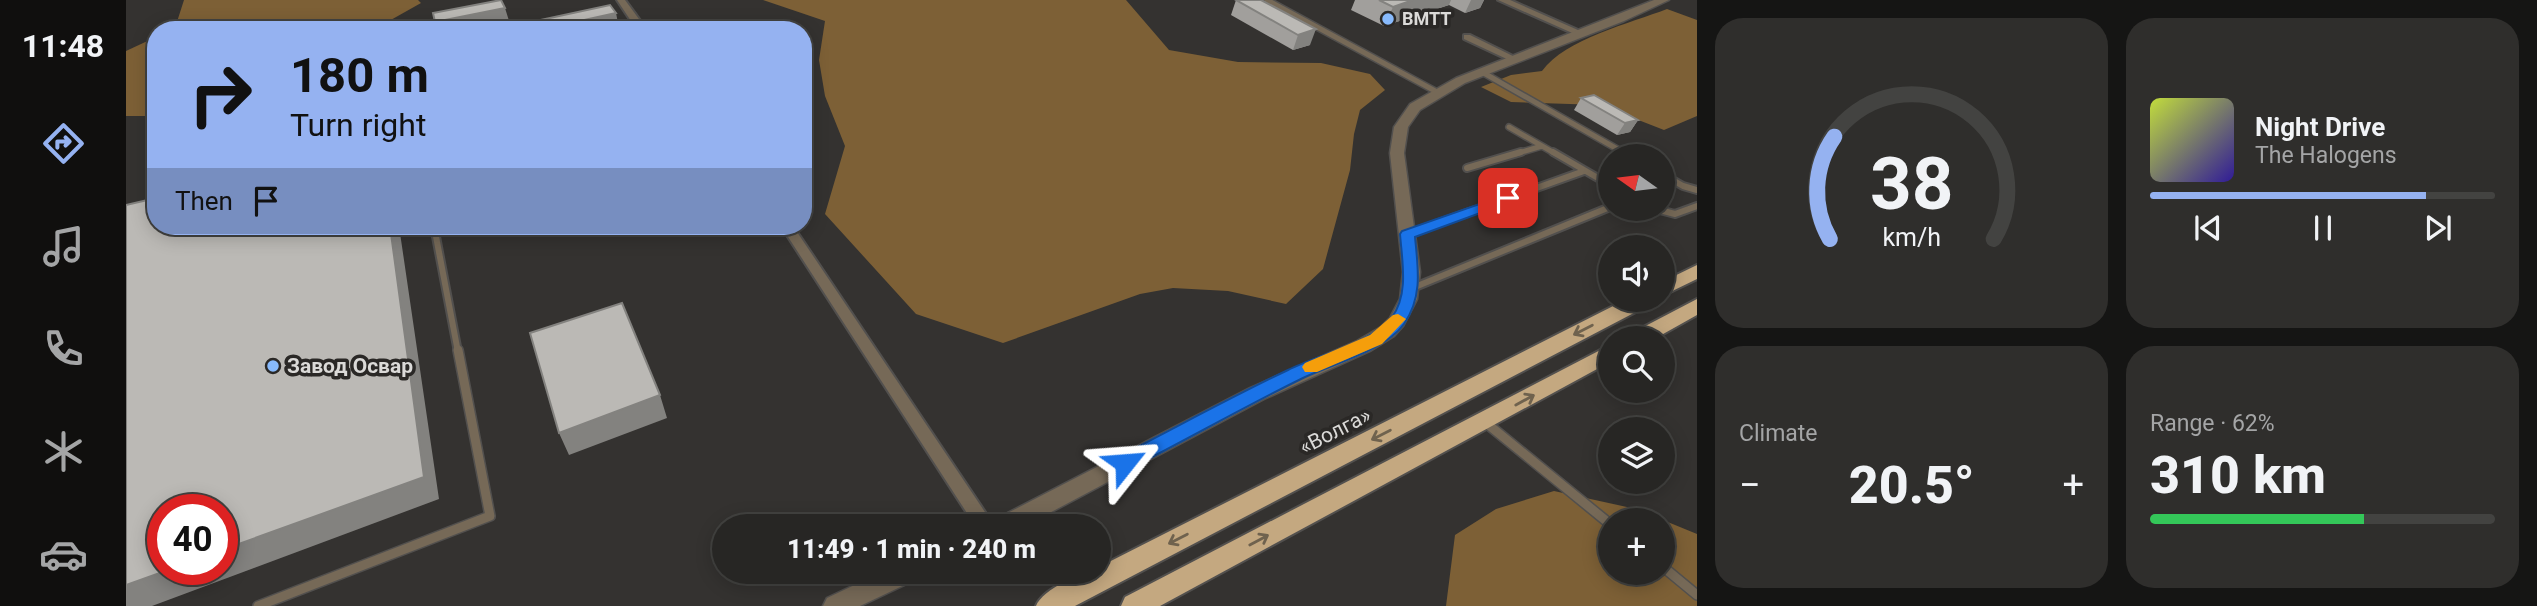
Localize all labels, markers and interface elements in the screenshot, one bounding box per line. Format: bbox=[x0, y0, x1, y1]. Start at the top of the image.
place label: ВМТТ bbox=[1402, 8, 1451, 29]
marker: ВМТТ bbox=[1380, 11, 1396, 27]
text: 11:48 bbox=[22, 27, 104, 65]
text: 180 m bbox=[290, 47, 429, 104]
icon: right bbox=[175, 49, 266, 140]
text: Turn right bbox=[290, 106, 426, 144]
text: Night Drive bbox=[2255, 112, 2385, 142]
icon: directions bbox=[39, 119, 88, 168]
text: 38 bbox=[1870, 141, 1953, 227]
text: The Halogens bbox=[2255, 142, 2397, 169]
north arrow bbox=[1598, 144, 1675, 220]
map controls bbox=[1598, 144, 1675, 585]
pin bbox=[1478, 168, 1538, 228]
icon: arrive bbox=[1489, 179, 1527, 217]
icon: arrive bbox=[247, 182, 285, 220]
text: Then bbox=[175, 186, 233, 216]
icon: previous bbox=[2189, 209, 2227, 247]
icon: pause bbox=[2304, 209, 2342, 247]
icon: next bbox=[2419, 209, 2457, 247]
icon: music bbox=[39, 222, 88, 271]
text: km/h bbox=[1882, 223, 1941, 252]
button: sound bbox=[1598, 235, 1675, 312]
icon: phone bbox=[39, 324, 88, 373]
one-way arrow bbox=[1573, 324, 1594, 338]
button: search bbox=[1598, 326, 1675, 403]
place label: Завод Освар bbox=[287, 354, 413, 378]
marker: Завод Освар bbox=[265, 358, 281, 374]
one-way arrow bbox=[1514, 392, 1535, 406]
street label: «Волга» bbox=[1295, 403, 1375, 459]
text: Range · 62% bbox=[2150, 410, 2275, 437]
button: layers bbox=[1598, 417, 1675, 494]
text: Climate bbox=[1739, 420, 1818, 447]
position arrow bbox=[1088, 426, 1162, 500]
icon: climate bbox=[39, 427, 88, 476]
one-way arrow bbox=[1371, 428, 1392, 442]
text: 310 km bbox=[2150, 445, 2326, 506]
text: 20.5° bbox=[1849, 455, 1975, 516]
text: − bbox=[1739, 463, 1761, 507]
text: + bbox=[2062, 463, 2084, 507]
speed limit sign: 40 bbox=[147, 494, 238, 585]
button: + bbox=[1598, 508, 1675, 585]
icon: car bbox=[39, 530, 88, 579]
one-way arrow bbox=[1169, 532, 1189, 546]
one-way arrow bbox=[1248, 533, 1269, 546]
text: 11:49 · 1 min · 240 m bbox=[787, 534, 1036, 564]

